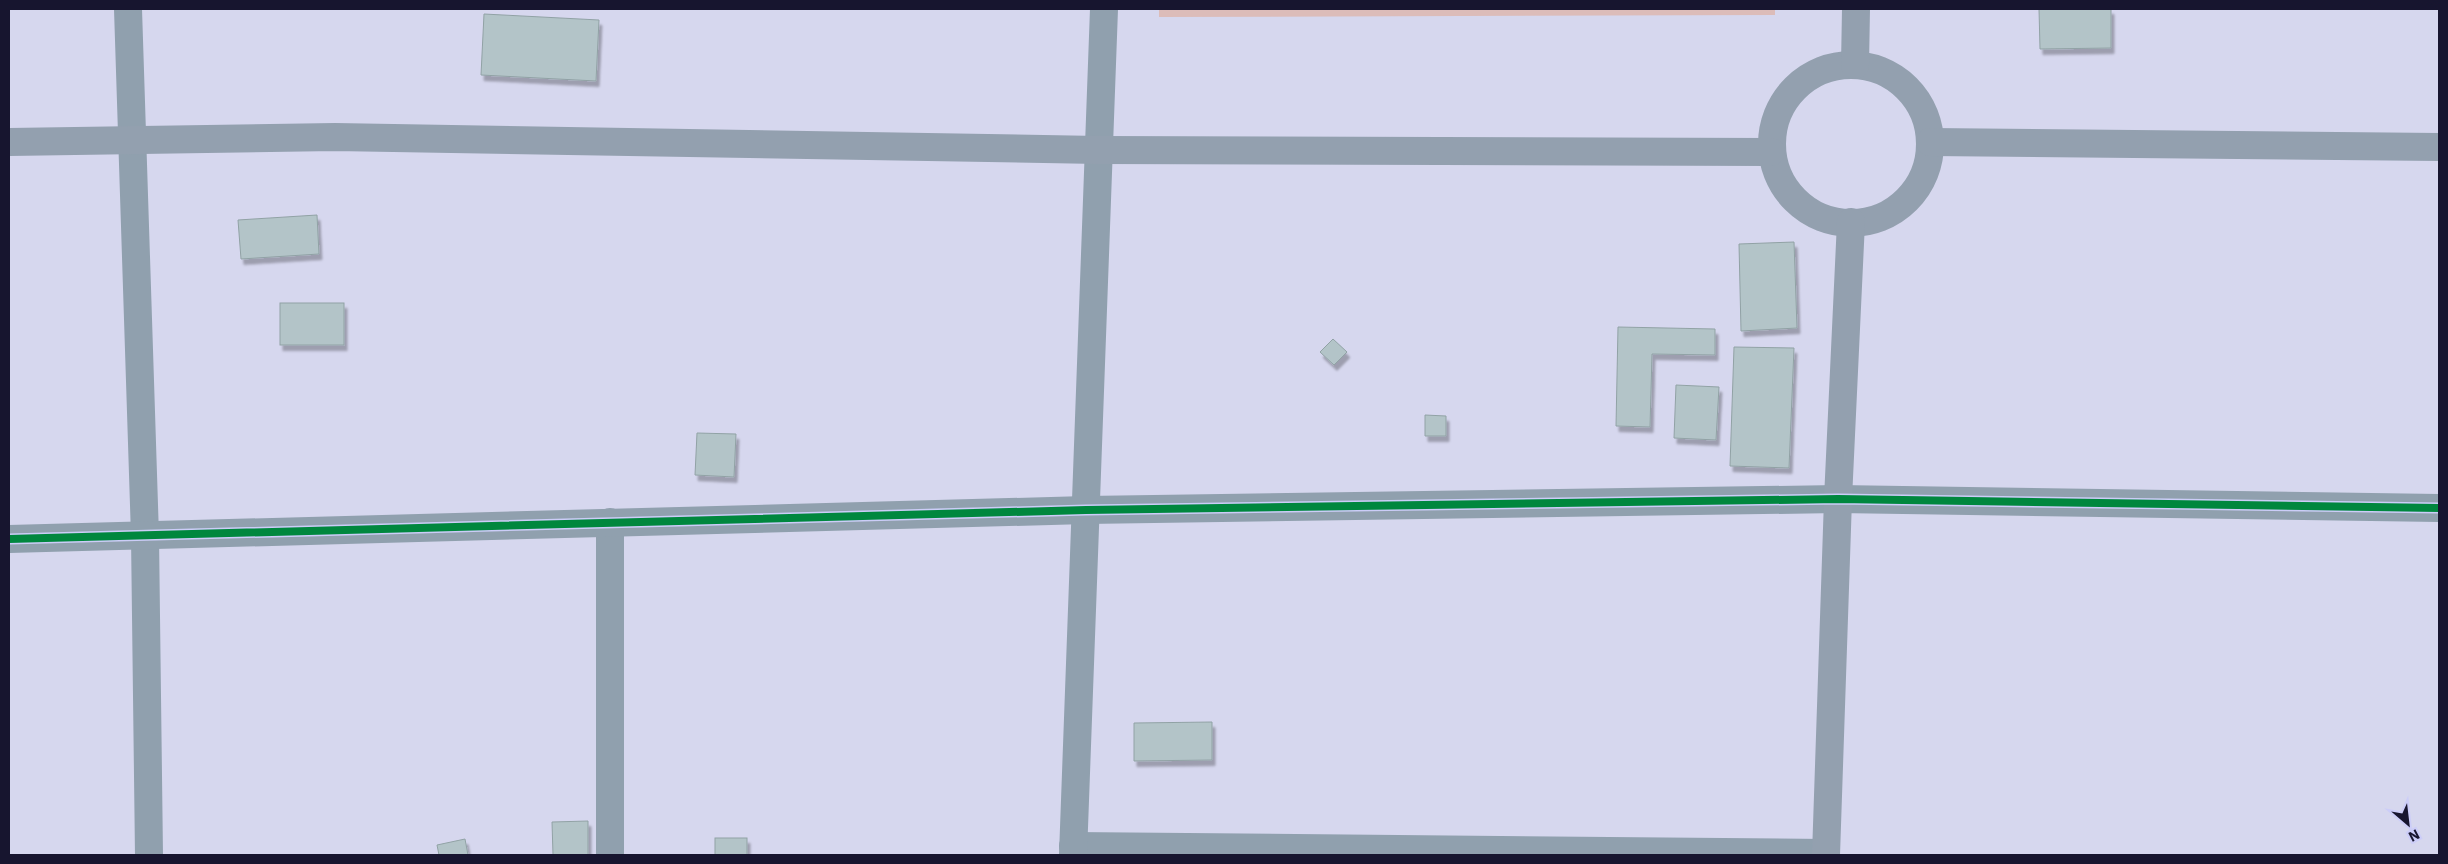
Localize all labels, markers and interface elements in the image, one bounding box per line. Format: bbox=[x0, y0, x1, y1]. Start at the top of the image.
north arrow bbox=[2383, 799, 2433, 849]
text: N bbox=[2405, 825, 2423, 846]

